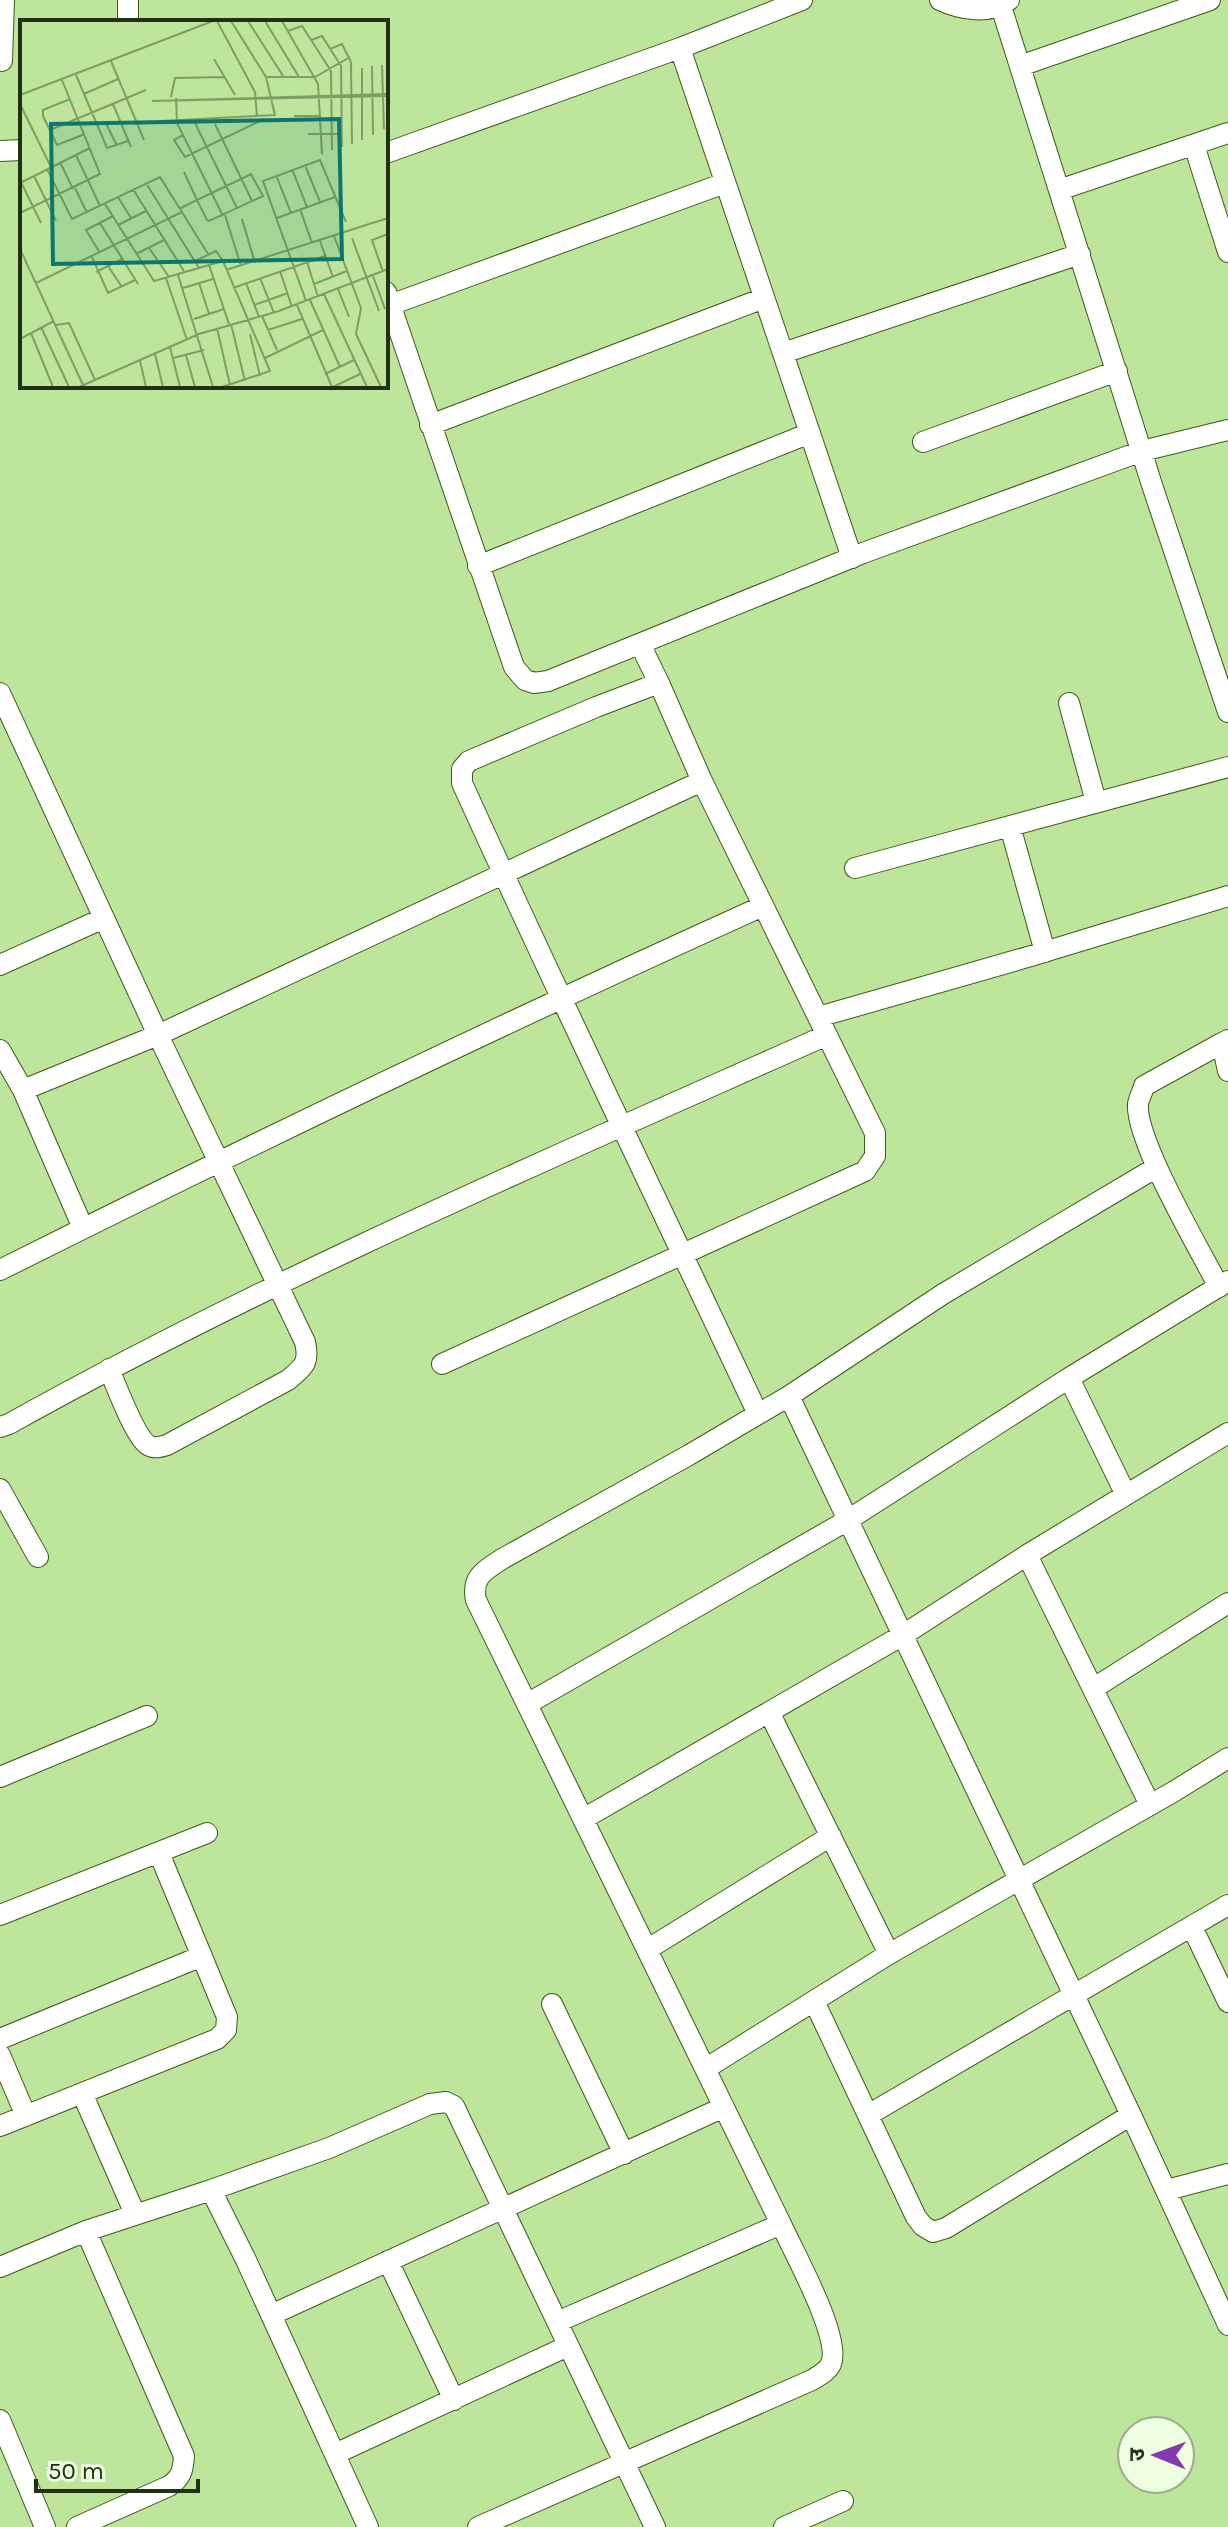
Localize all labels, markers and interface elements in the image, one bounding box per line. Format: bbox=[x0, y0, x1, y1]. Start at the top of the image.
inset map bbox=[20, 20, 388, 388]
north arrow bbox=[1116, 2415, 1196, 2495]
scale bar bbox=[36, 2443, 198, 2493]
text: उ bbox=[1124, 2447, 1150, 2461]
text: 50 m bbox=[48, 2457, 104, 2485]

